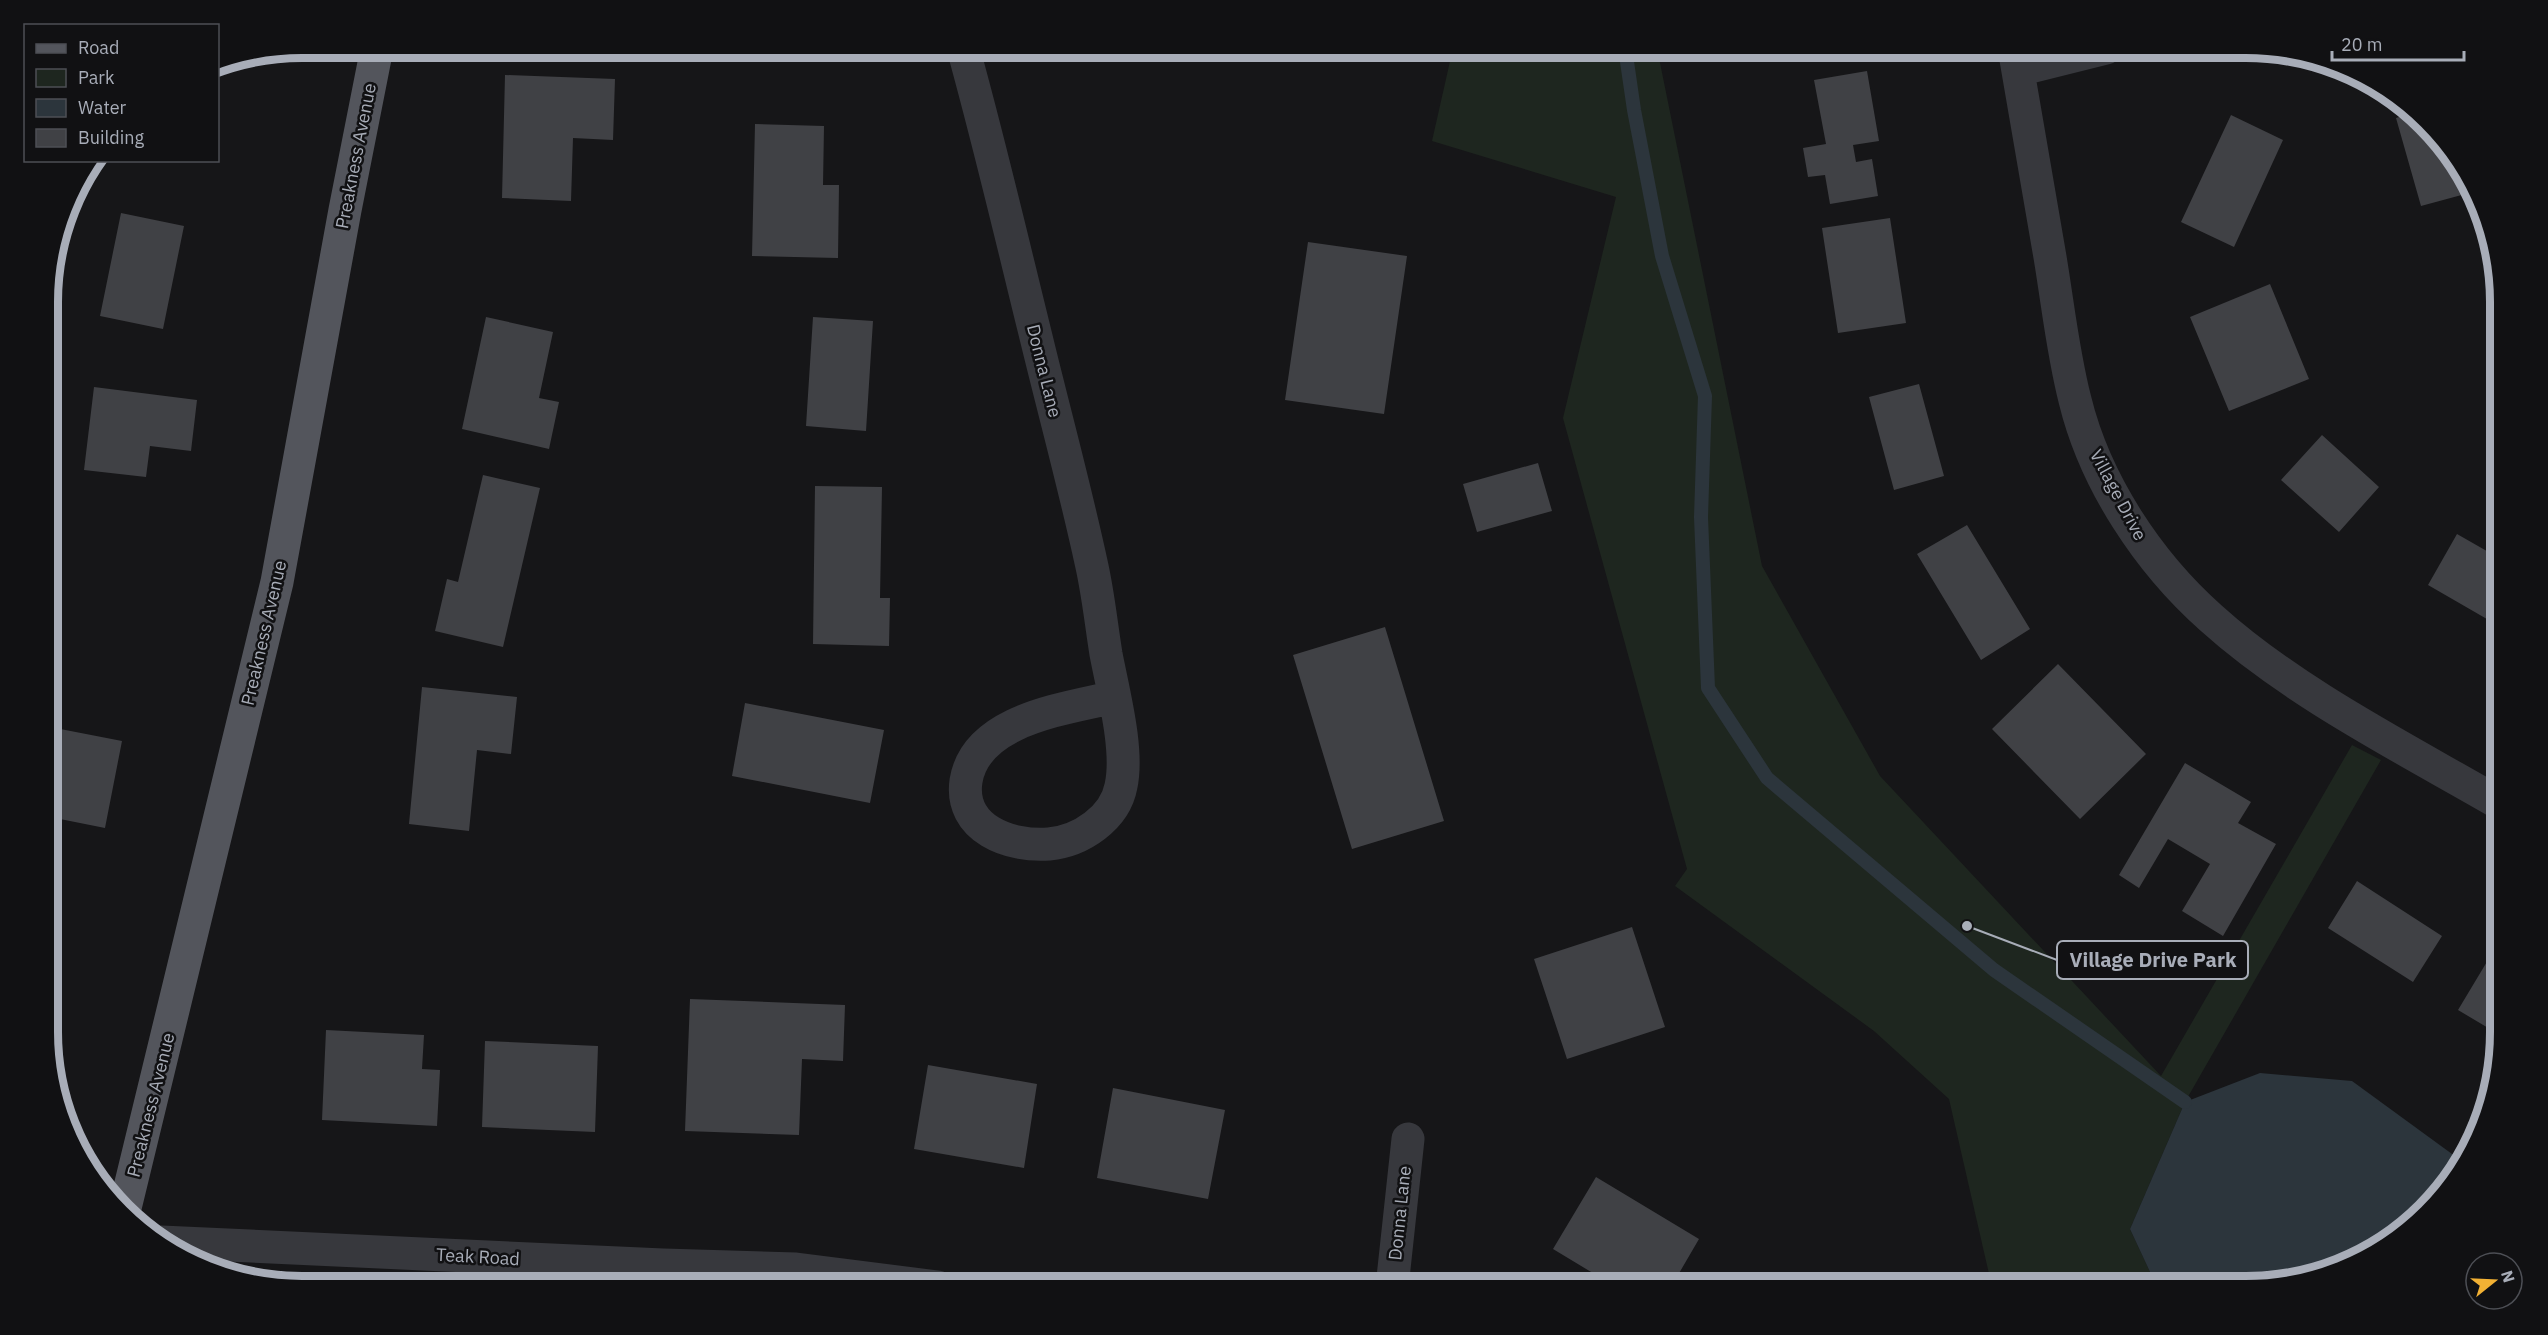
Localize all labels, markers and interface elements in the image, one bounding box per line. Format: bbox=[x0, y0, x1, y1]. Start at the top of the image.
legend bbox=[24, 24, 219, 162]
scale bar bbox=[2332, 24, 2464, 62]
text: 20 m bbox=[2341, 33, 2383, 56]
text: Road bbox=[78, 36, 119, 59]
text: Park bbox=[78, 66, 115, 89]
street label: Preakness Avenue bbox=[330, 81, 381, 231]
text: Water bbox=[78, 96, 127, 119]
text: Building bbox=[78, 126, 145, 149]
street label: Donna Lane bbox=[1022, 322, 1067, 420]
street label: Village Drive bbox=[2085, 445, 2152, 544]
street label: Preakness Avenue bbox=[236, 558, 291, 708]
callout: Village Drive Park bbox=[2057, 941, 2248, 979]
text: Village Drive Park bbox=[2069, 946, 2237, 973]
street label: Preakness Avenue bbox=[121, 1030, 180, 1180]
street label: Donna Lane bbox=[1383, 1164, 1416, 1261]
street label: Teak Road bbox=[436, 1243, 520, 1270]
north arrow bbox=[2464, 1251, 2524, 1311]
text: N bbox=[2497, 1268, 2520, 1285]

